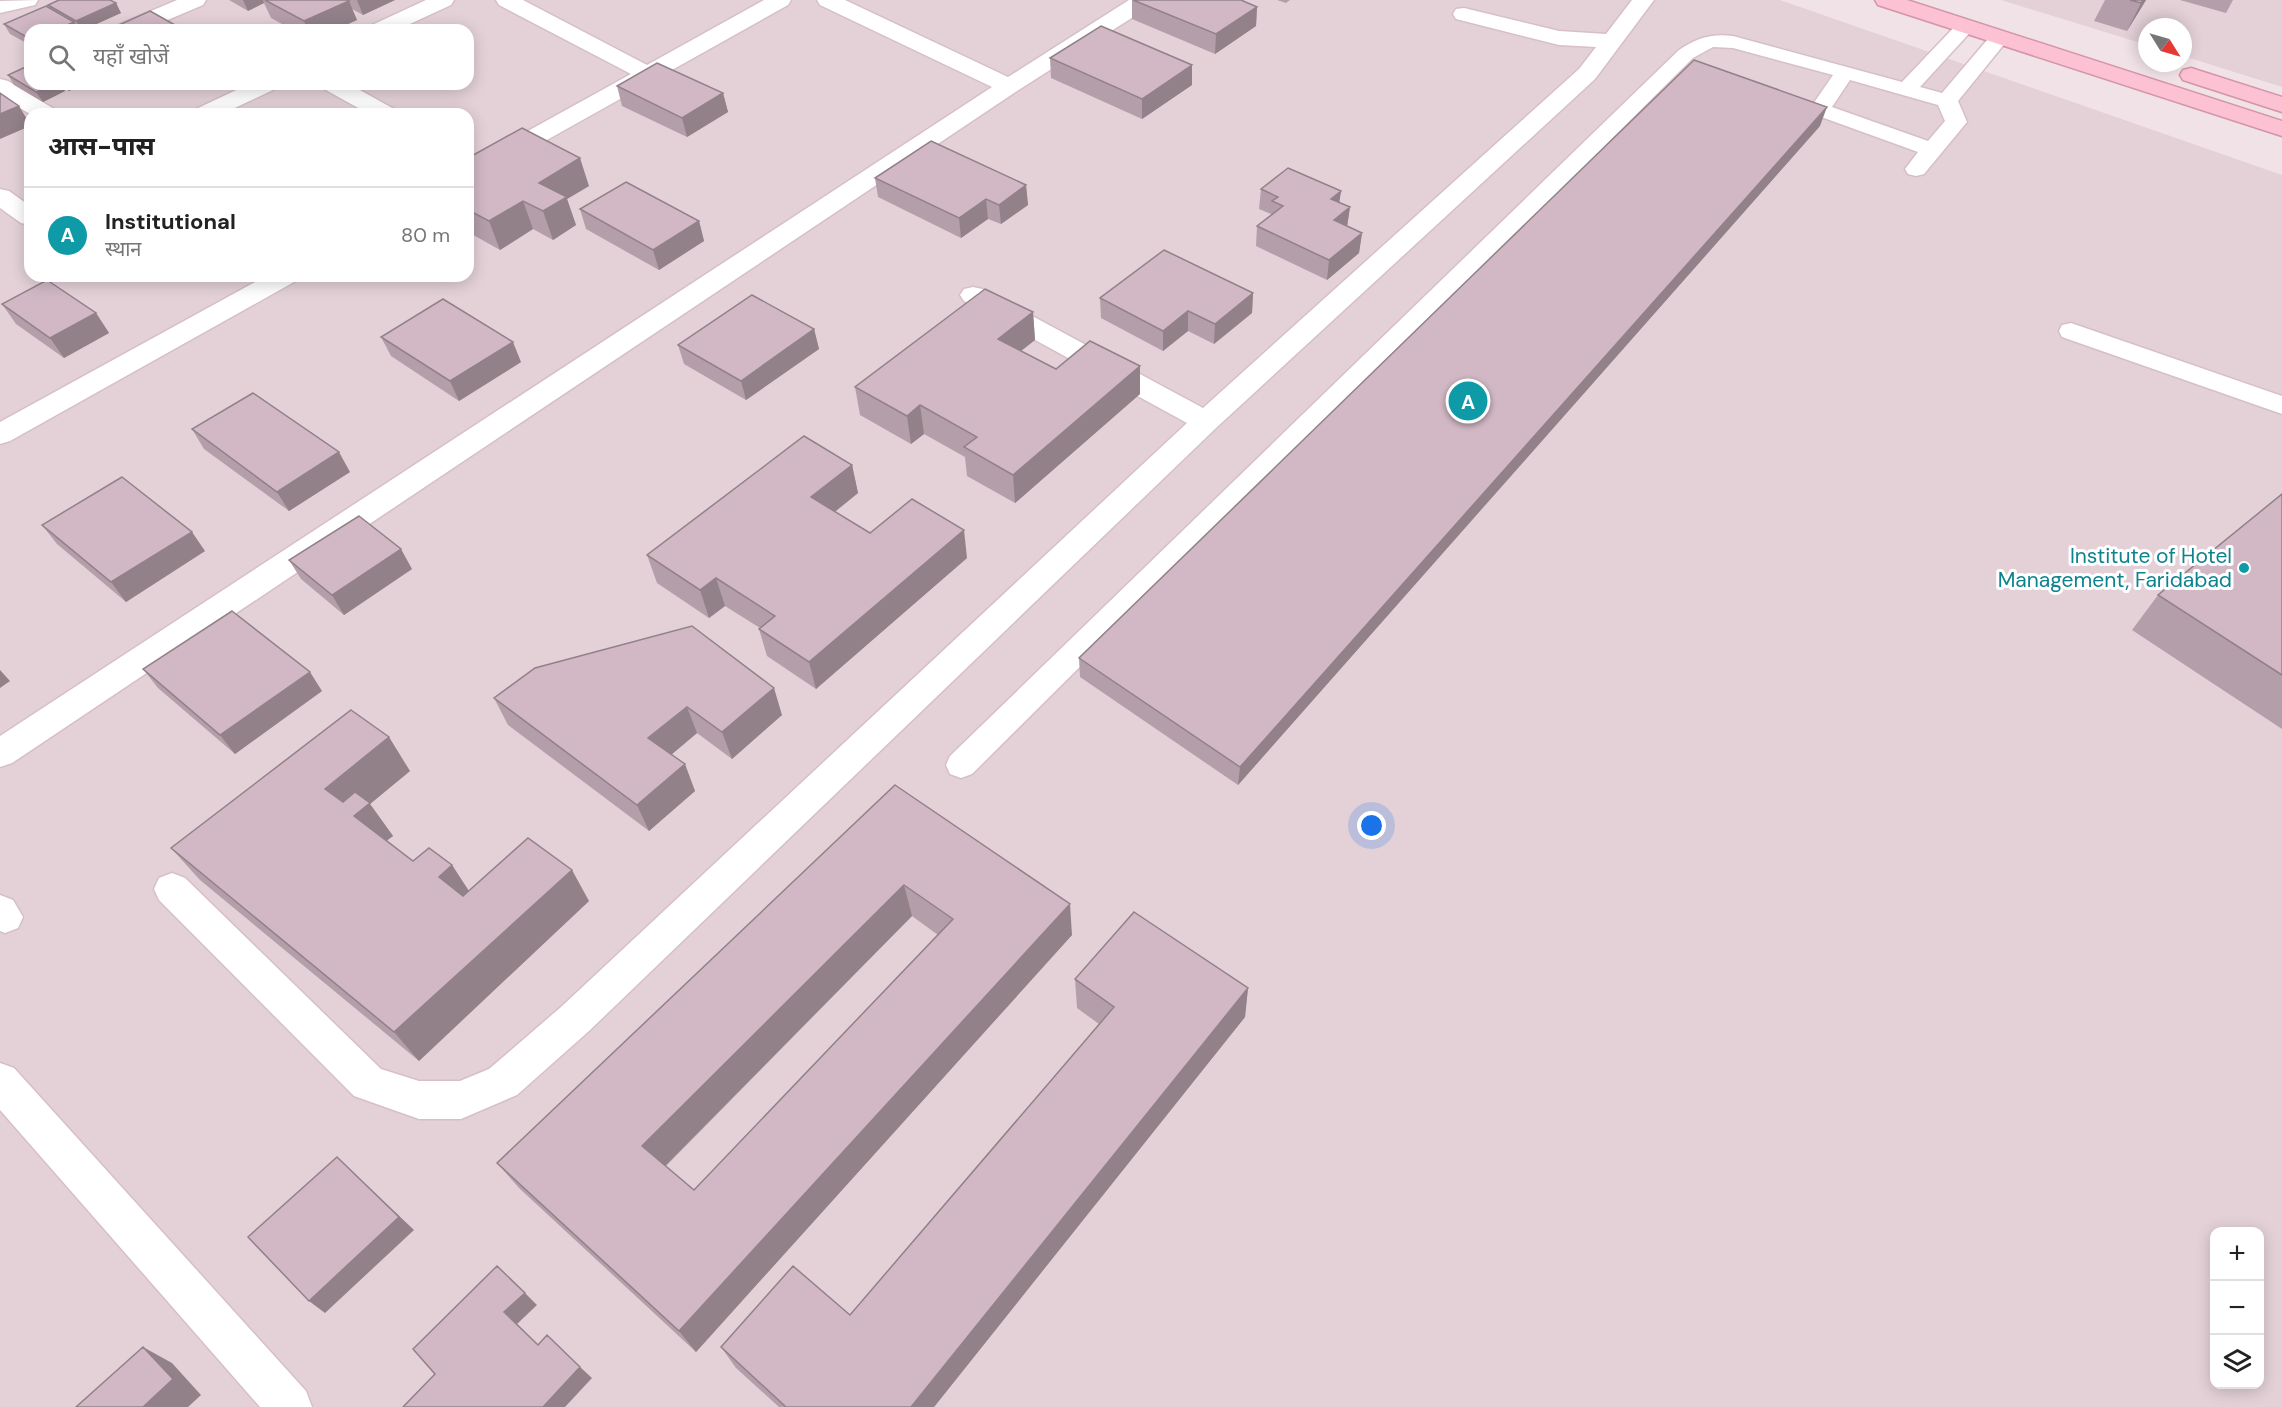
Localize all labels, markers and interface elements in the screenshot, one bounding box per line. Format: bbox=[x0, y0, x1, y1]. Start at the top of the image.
north arrow bbox=[2138, 18, 2192, 72]
search box bbox=[24, 24, 474, 90]
icon: search bbox=[45, 41, 78, 74]
text: यहाँ खोजें bbox=[93, 42, 169, 71]
text: आस-पास bbox=[48, 129, 155, 163]
text: Institutional bbox=[105, 207, 236, 236]
text: A bbox=[60, 222, 75, 248]
text: 80 m bbox=[401, 222, 450, 248]
text: स्थान bbox=[105, 236, 141, 262]
pin: A bbox=[1448, 378, 1488, 424]
place label: Institute of Hotel Management, Faridabad bbox=[1998, 542, 2232, 594]
marker: Institute of Hotel Management, Faridabad bbox=[2237, 561, 2251, 575]
your location bbox=[1357, 811, 1386, 840]
map controls bbox=[2210, 1227, 2264, 1389]
button: + bbox=[2210, 1227, 2264, 1281]
button: − bbox=[2210, 1281, 2264, 1335]
button: layers bbox=[2210, 1335, 2264, 1389]

